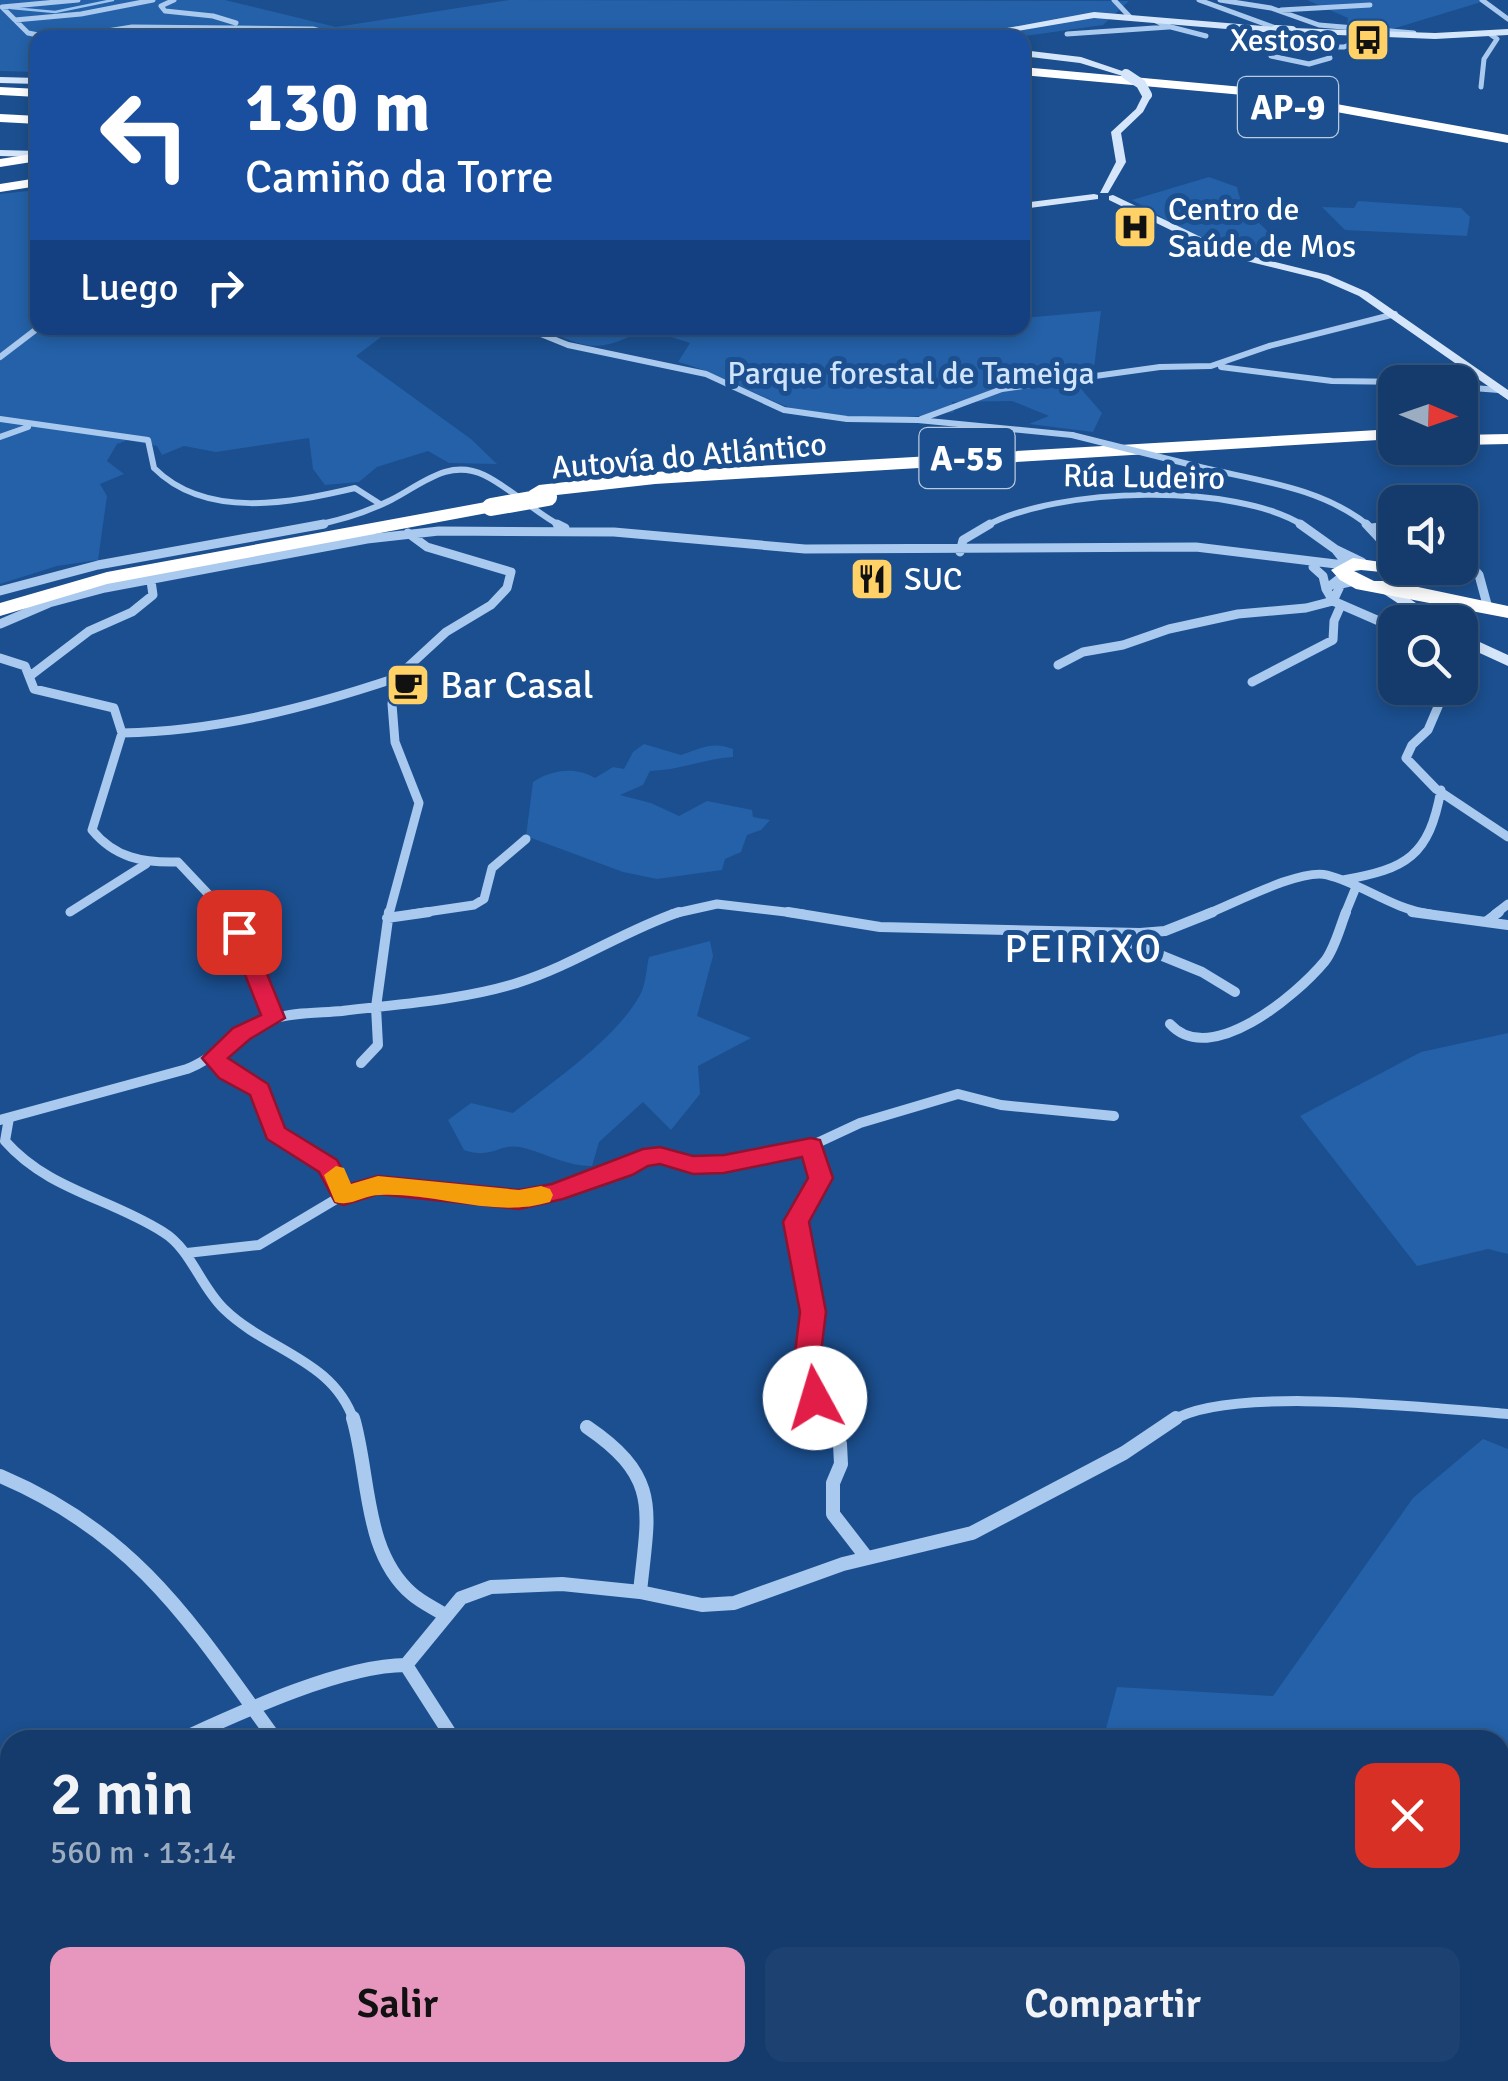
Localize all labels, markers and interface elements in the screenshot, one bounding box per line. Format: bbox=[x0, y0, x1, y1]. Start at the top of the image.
bus stop icon: Xestoso bbox=[1345, 17, 1391, 63]
place label: Xestoso bbox=[1230, 21, 1336, 60]
text: 130 m bbox=[245, 64, 430, 150]
icon: left bbox=[80, 70, 210, 200]
road number: AP-9 bbox=[1238, 77, 1338, 137]
text: Camiño da Torre bbox=[245, 150, 554, 205]
place label: Centro de Saúde de Mos bbox=[1168, 190, 1356, 266]
hospital icon: Centro de Saúde de Mos bbox=[1112, 204, 1158, 250]
icon: right bbox=[198, 260, 253, 315]
text: Luego bbox=[80, 264, 178, 311]
park label: Parque forestal de Tameiga bbox=[727, 354, 1095, 393]
north arrow bbox=[1378, 365, 1478, 465]
map controls bbox=[1378, 365, 1478, 705]
street label: Autovía do Atlántico bbox=[550, 425, 828, 487]
road number: A-55 bbox=[920, 428, 1014, 488]
street label: Rúa Ludeiro bbox=[1063, 456, 1225, 498]
button: sound bbox=[1378, 485, 1478, 585]
restaurant icon: SUC bbox=[849, 556, 895, 602]
place label: SUC bbox=[904, 560, 962, 599]
button: search bbox=[1378, 605, 1478, 705]
cafe icon: Bar Casal bbox=[385, 662, 431, 708]
place label: Bar Casal bbox=[440, 662, 594, 709]
pin bbox=[197, 890, 282, 975]
icon: arrive bbox=[212, 905, 267, 960]
district label: PEIRIXO bbox=[1004, 924, 1164, 974]
position arrow bbox=[763, 1346, 867, 1450]
text: 2 min bbox=[50, 1758, 194, 1832]
button: close bbox=[1355, 1763, 1460, 1868]
text: 560 m · 13:14 bbox=[50, 1833, 236, 1872]
button: Salir bbox=[50, 1947, 745, 2062]
button: Compartir bbox=[765, 1947, 1460, 2062]

